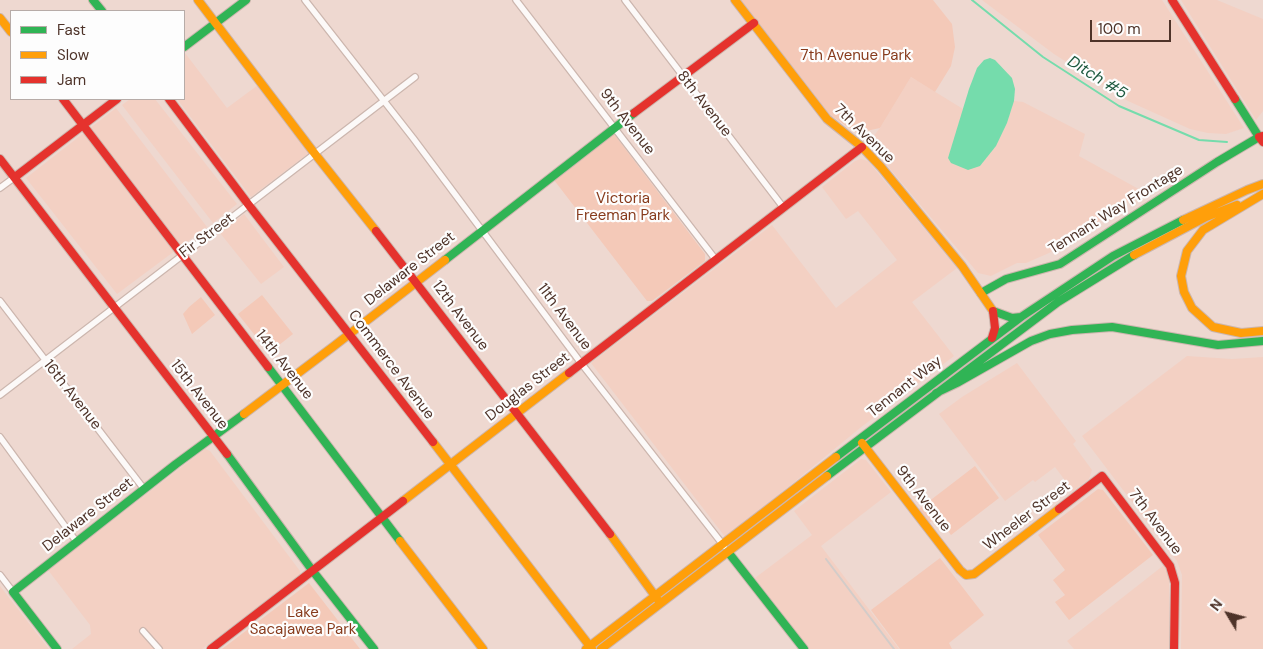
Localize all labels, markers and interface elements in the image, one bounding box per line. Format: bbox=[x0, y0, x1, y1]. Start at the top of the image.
legend bbox=[10, 10, 185, 100]
scale bar bbox=[1093, 10, 1174, 42]
text: 100 m bbox=[1098, 19, 1141, 39]
text: Fast bbox=[57, 20, 86, 40]
text: Slow bbox=[57, 45, 89, 65]
park label: 7th Avenue Park bbox=[800, 47, 912, 65]
water label: Ditch #5 bbox=[1064, 52, 1130, 104]
street label: 8th Avenue bbox=[673, 67, 735, 141]
text: Jam bbox=[57, 70, 86, 90]
street label: 9th Avenue bbox=[596, 85, 658, 159]
street label: 7th Avenue bbox=[830, 101, 898, 167]
street label: Tennant Way Frontage bbox=[1046, 161, 1186, 259]
park label: Victoria Freeman Park bbox=[576, 190, 670, 225]
street label: Fir Street bbox=[176, 210, 238, 262]
street label: Delaware Street bbox=[361, 228, 459, 310]
street label: 12th Avenue bbox=[428, 278, 492, 354]
street label: 11th Avenue bbox=[533, 280, 595, 354]
street label: Commerce Avenue bbox=[344, 307, 438, 423]
street label: 14th Avenue bbox=[251, 327, 317, 403]
street label: Douglas Street bbox=[482, 349, 574, 425]
street label: Tennant Way bbox=[864, 352, 946, 422]
street label: 16th Avenue bbox=[39, 357, 105, 433]
street label: 15th Avenue bbox=[166, 357, 232, 433]
street label: 9th Avenue bbox=[892, 462, 954, 536]
street label: Delaware Street bbox=[39, 474, 137, 556]
street label: Wheeler Street bbox=[980, 477, 1074, 555]
street label: 7th Avenue bbox=[1124, 486, 1186, 558]
north arrow bbox=[1203, 589, 1253, 639]
text: N bbox=[1206, 595, 1226, 614]
park label: Lake Sacajawea Park bbox=[250, 604, 356, 639]

